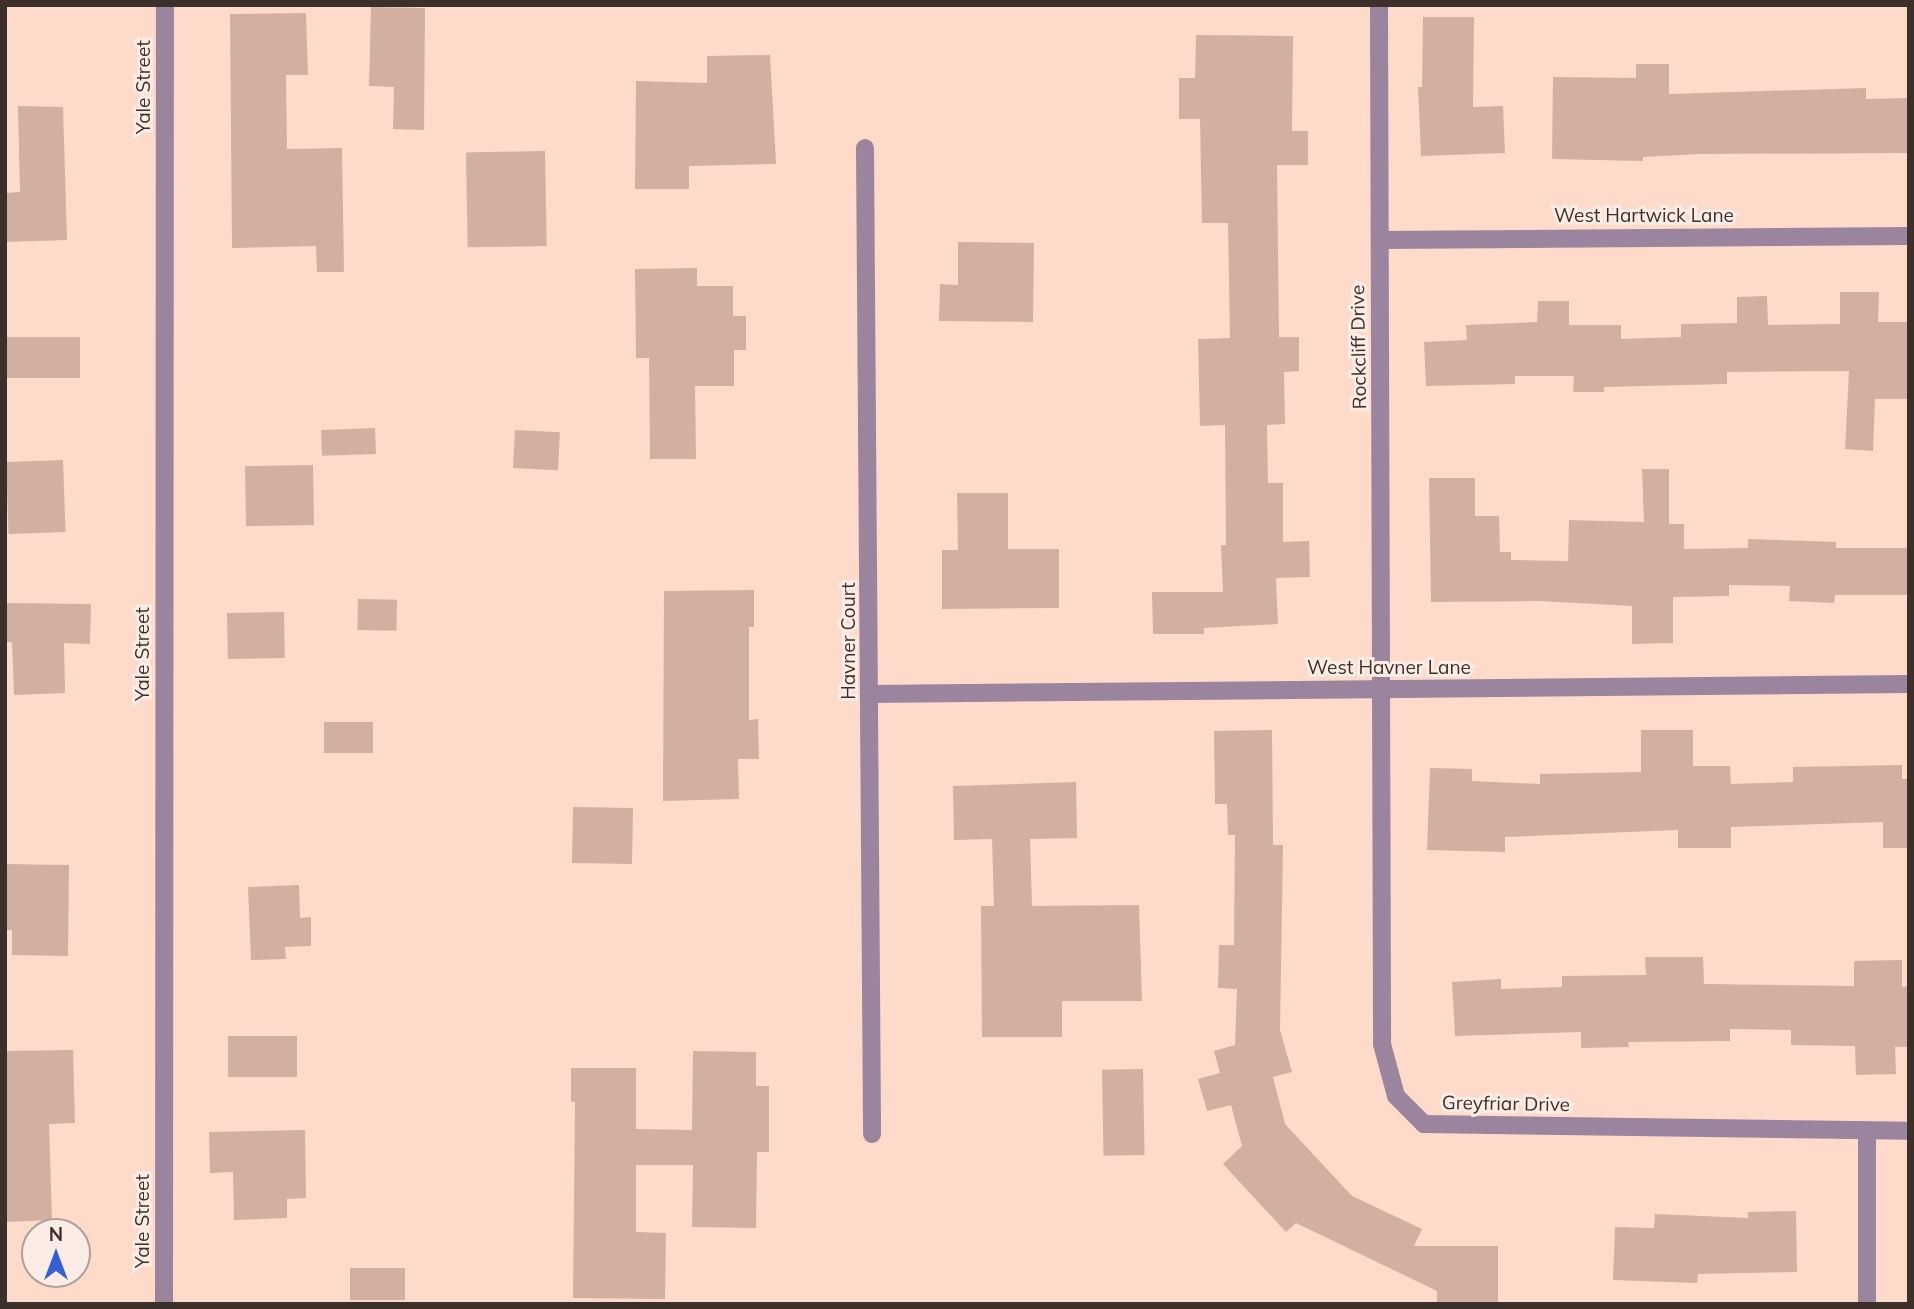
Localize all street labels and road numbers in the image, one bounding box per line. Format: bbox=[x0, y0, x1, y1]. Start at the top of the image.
street label: Yale Street bbox=[133, 40, 155, 134]
street label: West Hartwick Lane bbox=[1554, 205, 1734, 227]
street label: Rockcliff Drive bbox=[1347, 285, 1371, 409]
street label: Havner Court bbox=[838, 582, 860, 700]
street label: Yale Street bbox=[132, 607, 154, 701]
street label: West Havner Lane bbox=[1307, 657, 1471, 679]
street label: Greyfriar Drive bbox=[1442, 1091, 1570, 1117]
street label: Yale Street bbox=[132, 1174, 154, 1268]

